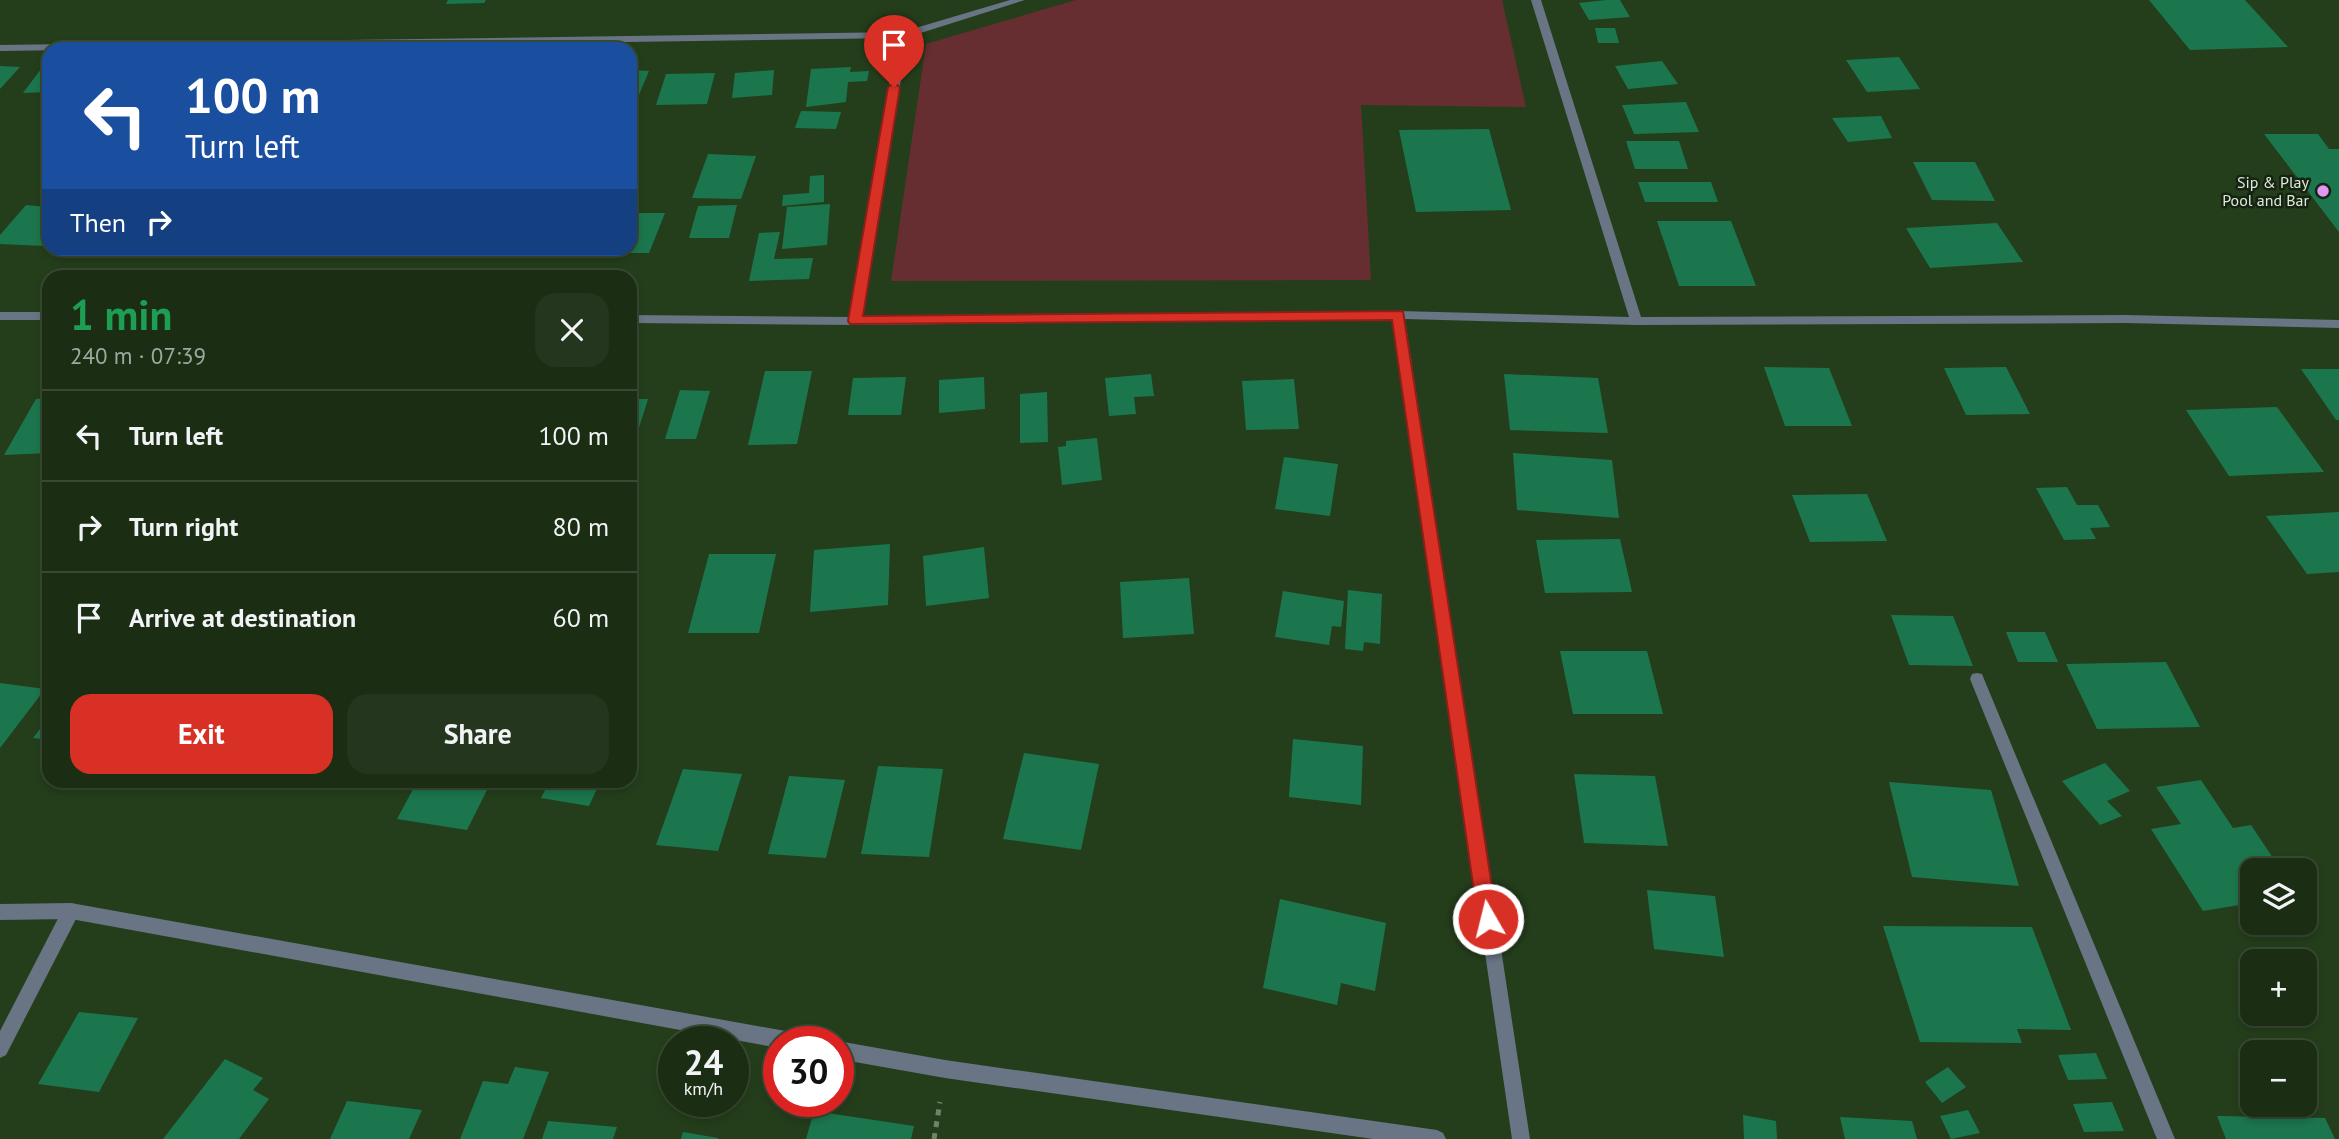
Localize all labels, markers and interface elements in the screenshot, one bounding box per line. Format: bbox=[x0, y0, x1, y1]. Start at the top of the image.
pin bbox=[864, 15, 924, 87]
icon: arrive bbox=[875, 26, 913, 64]
text: 100 m bbox=[185, 63, 320, 127]
icon: left bbox=[70, 70, 161, 161]
text: Turn left bbox=[185, 125, 300, 167]
place label: Sip & Play Pool and Bar bbox=[2222, 172, 2310, 210]
marker: Sip & Play Pool and Bar bbox=[2315, 183, 2331, 199]
icon: right bbox=[140, 203, 178, 241]
text: Then bbox=[70, 206, 126, 239]
text: 1 min bbox=[70, 287, 172, 342]
button: close bbox=[535, 293, 609, 367]
text: 240 m · 07:39 bbox=[70, 341, 206, 370]
icon: left bbox=[70, 417, 108, 455]
text: Turn left bbox=[129, 419, 223, 452]
text: 100 m bbox=[538, 419, 609, 452]
icon: right bbox=[70, 508, 108, 546]
text: Turn right bbox=[129, 510, 238, 543]
text: 80 m bbox=[553, 510, 609, 543]
icon: arrive bbox=[70, 599, 108, 637]
text: Arrive at destination bbox=[129, 601, 356, 634]
text: 60 m bbox=[553, 601, 609, 634]
button: Exit bbox=[70, 694, 333, 774]
button: Share bbox=[347, 694, 609, 774]
map controls bbox=[2240, 858, 2317, 1117]
button: layers bbox=[2240, 858, 2317, 935]
position arrow bbox=[1451, 882, 1525, 956]
button: + bbox=[2240, 949, 2317, 1026]
speed limit sign: 30 bbox=[763, 1026, 854, 1117]
text: 24 bbox=[684, 1039, 723, 1085]
button: − bbox=[2240, 1040, 2317, 1117]
text: km/h bbox=[684, 1077, 723, 1100]

